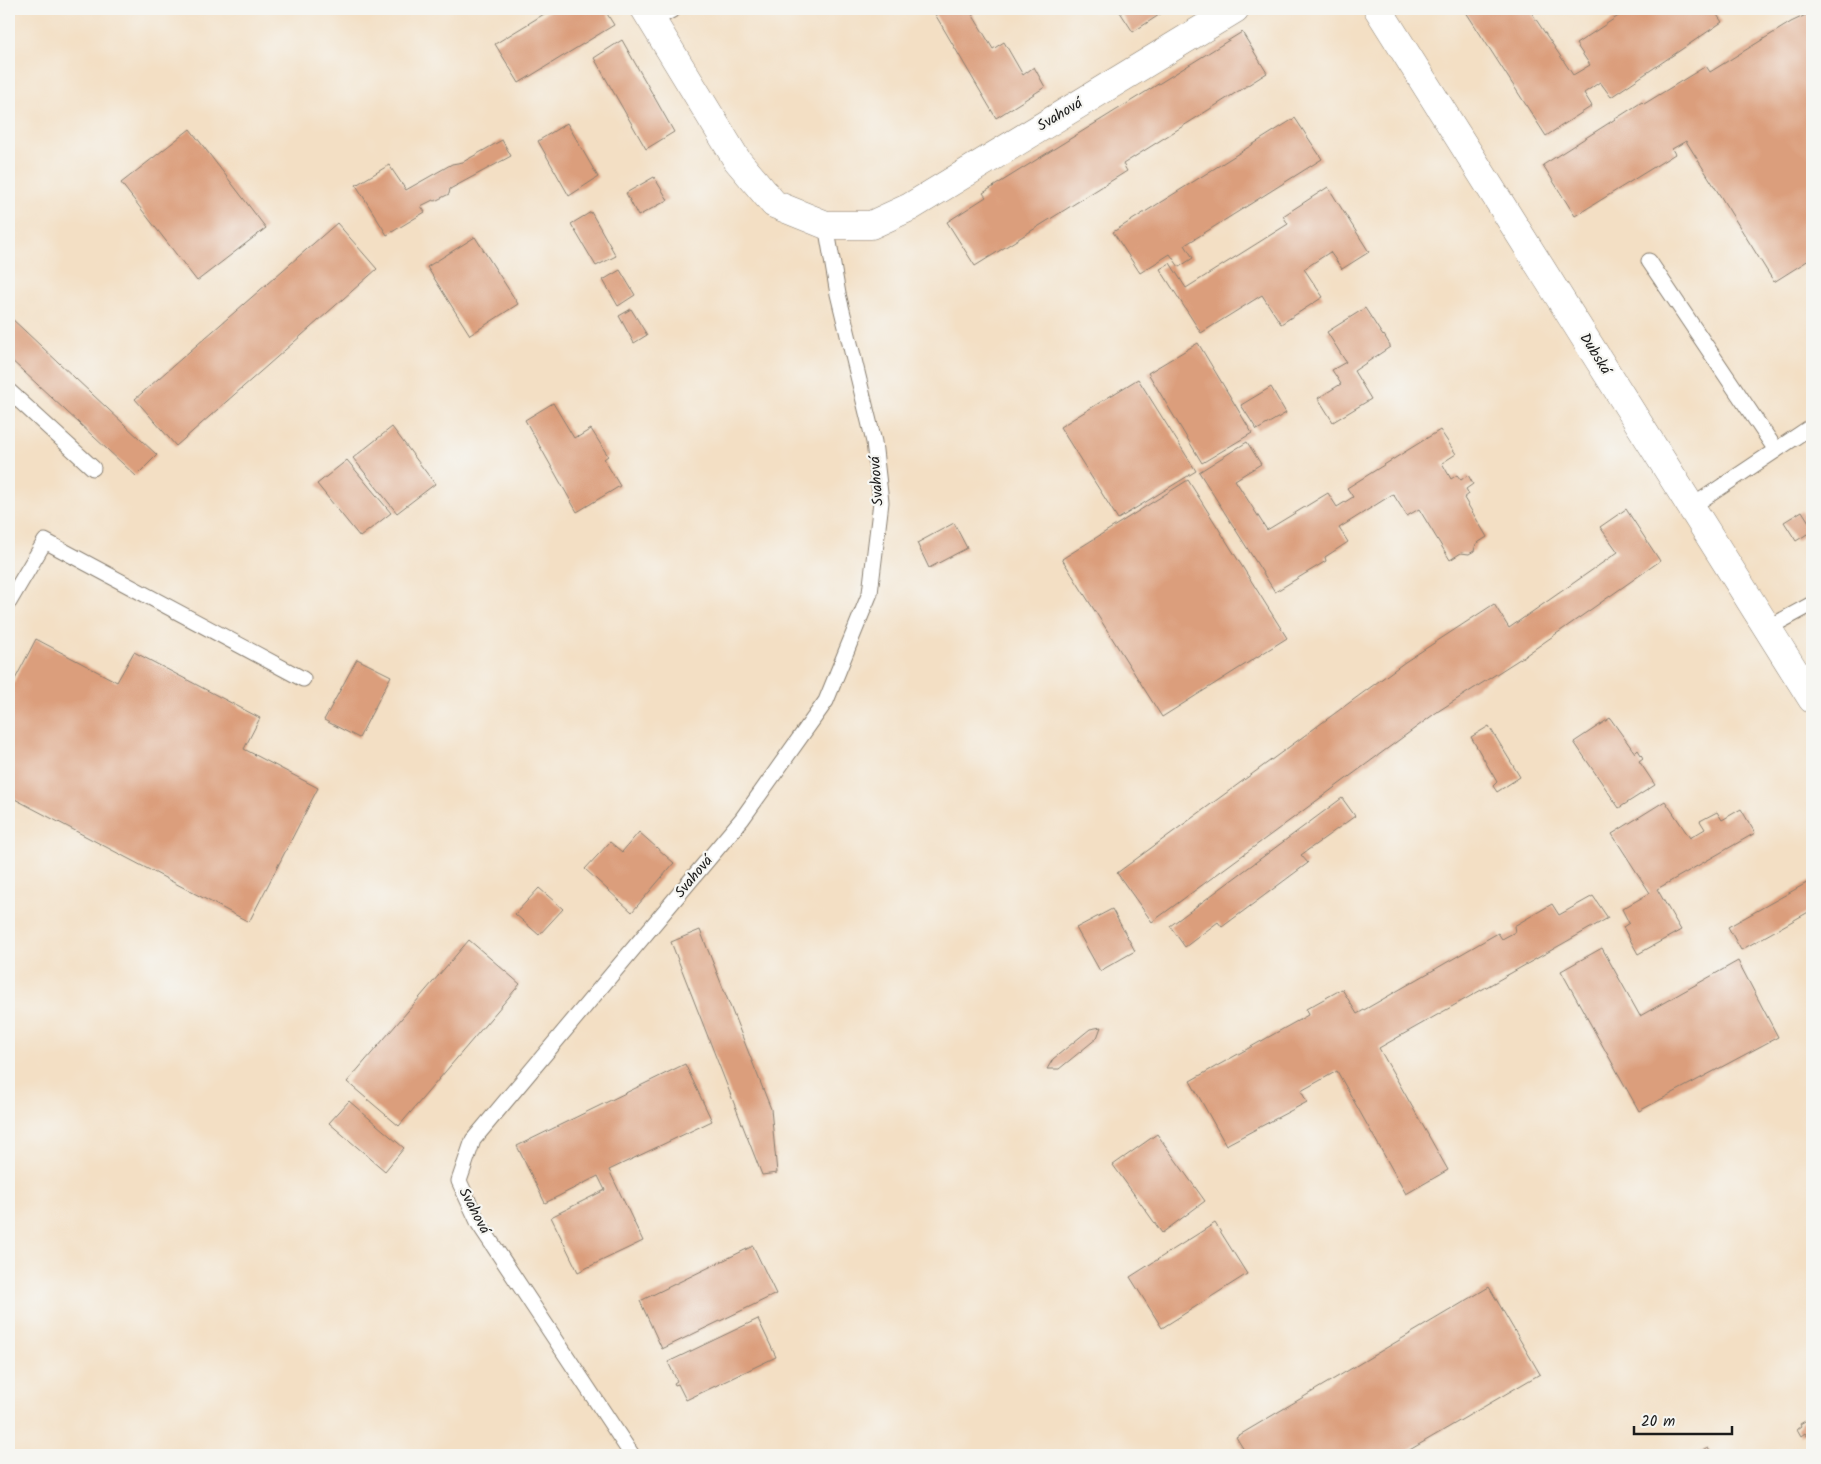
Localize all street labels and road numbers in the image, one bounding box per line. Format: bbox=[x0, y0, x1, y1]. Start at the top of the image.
street label: Svahová bbox=[1033, 91, 1089, 138]
street label: Dubská bbox=[1573, 328, 1618, 381]
street label: Svahová bbox=[863, 454, 891, 507]
street label: Svahová bbox=[669, 849, 720, 904]
street label: Svahová bbox=[452, 1183, 497, 1240]

